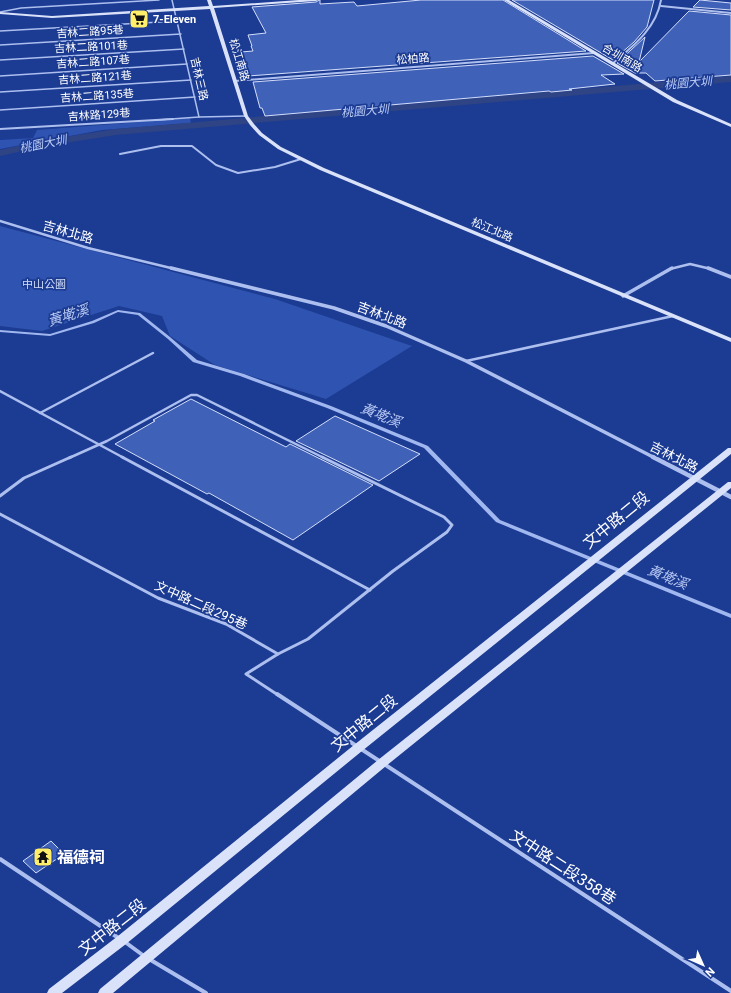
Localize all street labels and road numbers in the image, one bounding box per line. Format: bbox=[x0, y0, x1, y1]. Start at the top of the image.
street label: 吉林二路95巷 bbox=[56, 23, 124, 41]
street label: 松江南路 bbox=[226, 37, 252, 83]
street label: 吉林二路101巷 bbox=[54, 39, 128, 55]
street label: 合圳南路 bbox=[600, 41, 644, 75]
street label: 松柏路 bbox=[396, 51, 430, 67]
street label: 吉林二路107巷 bbox=[56, 53, 130, 71]
street label: 吉林三路 bbox=[188, 56, 210, 102]
street label: 吉林二路121巷 bbox=[58, 69, 132, 87]
street label: 吉林二路135巷 bbox=[60, 87, 134, 105]
street label: 吉林路129巷 bbox=[67, 106, 131, 124]
street label: 松江北路 bbox=[469, 215, 515, 245]
street label: 吉林北路 bbox=[41, 218, 95, 246]
street label: 吉林北路 bbox=[355, 299, 409, 331]
street label: 吉林北路 bbox=[647, 439, 701, 475]
street label: 文中路二段 bbox=[579, 487, 653, 553]
street label: 文中路二段295巷 bbox=[152, 578, 250, 632]
street label: 文中路二段 bbox=[327, 690, 401, 756]
street label: 文中路二段358巷 bbox=[506, 826, 620, 908]
street label: 文中路二段 bbox=[75, 895, 149, 959]

